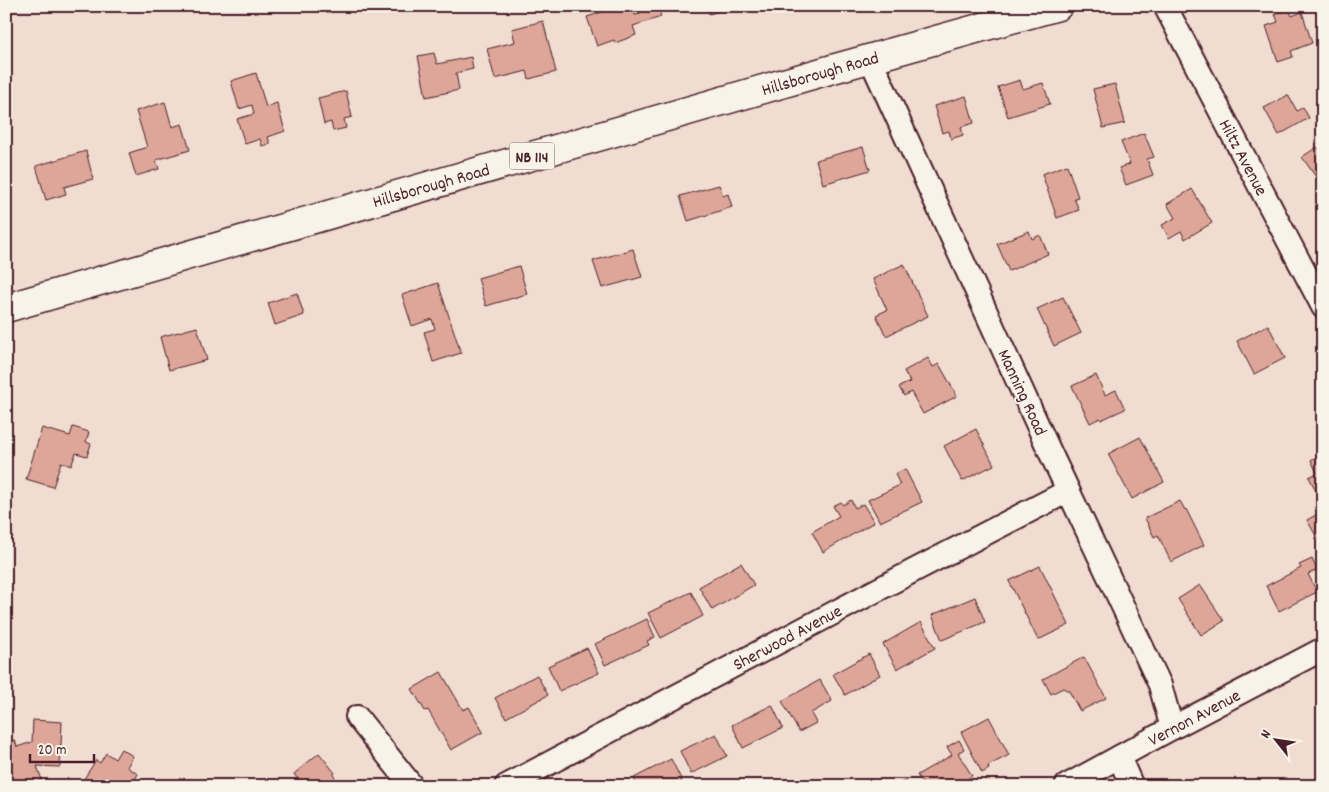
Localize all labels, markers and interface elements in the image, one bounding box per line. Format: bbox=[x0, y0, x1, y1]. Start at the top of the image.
street label: Hillsborough Road bbox=[759, 47, 882, 104]
street label: Hiltz Avenue bbox=[1211, 115, 1272, 201]
road number: NB 114 bbox=[510, 142, 554, 170]
street label: Hillsborough Road bbox=[370, 159, 493, 216]
street label: Manning Road bbox=[990, 346, 1052, 440]
street label: Sherwood Avenue bbox=[729, 600, 847, 678]
street label: Vernon Avenue bbox=[1145, 684, 1246, 754]
north arrow bbox=[1252, 714, 1302, 764]
text: N bbox=[1256, 726, 1277, 742]
scale bar bbox=[30, 732, 94, 764]
text: 20 m bbox=[38, 740, 66, 762]

